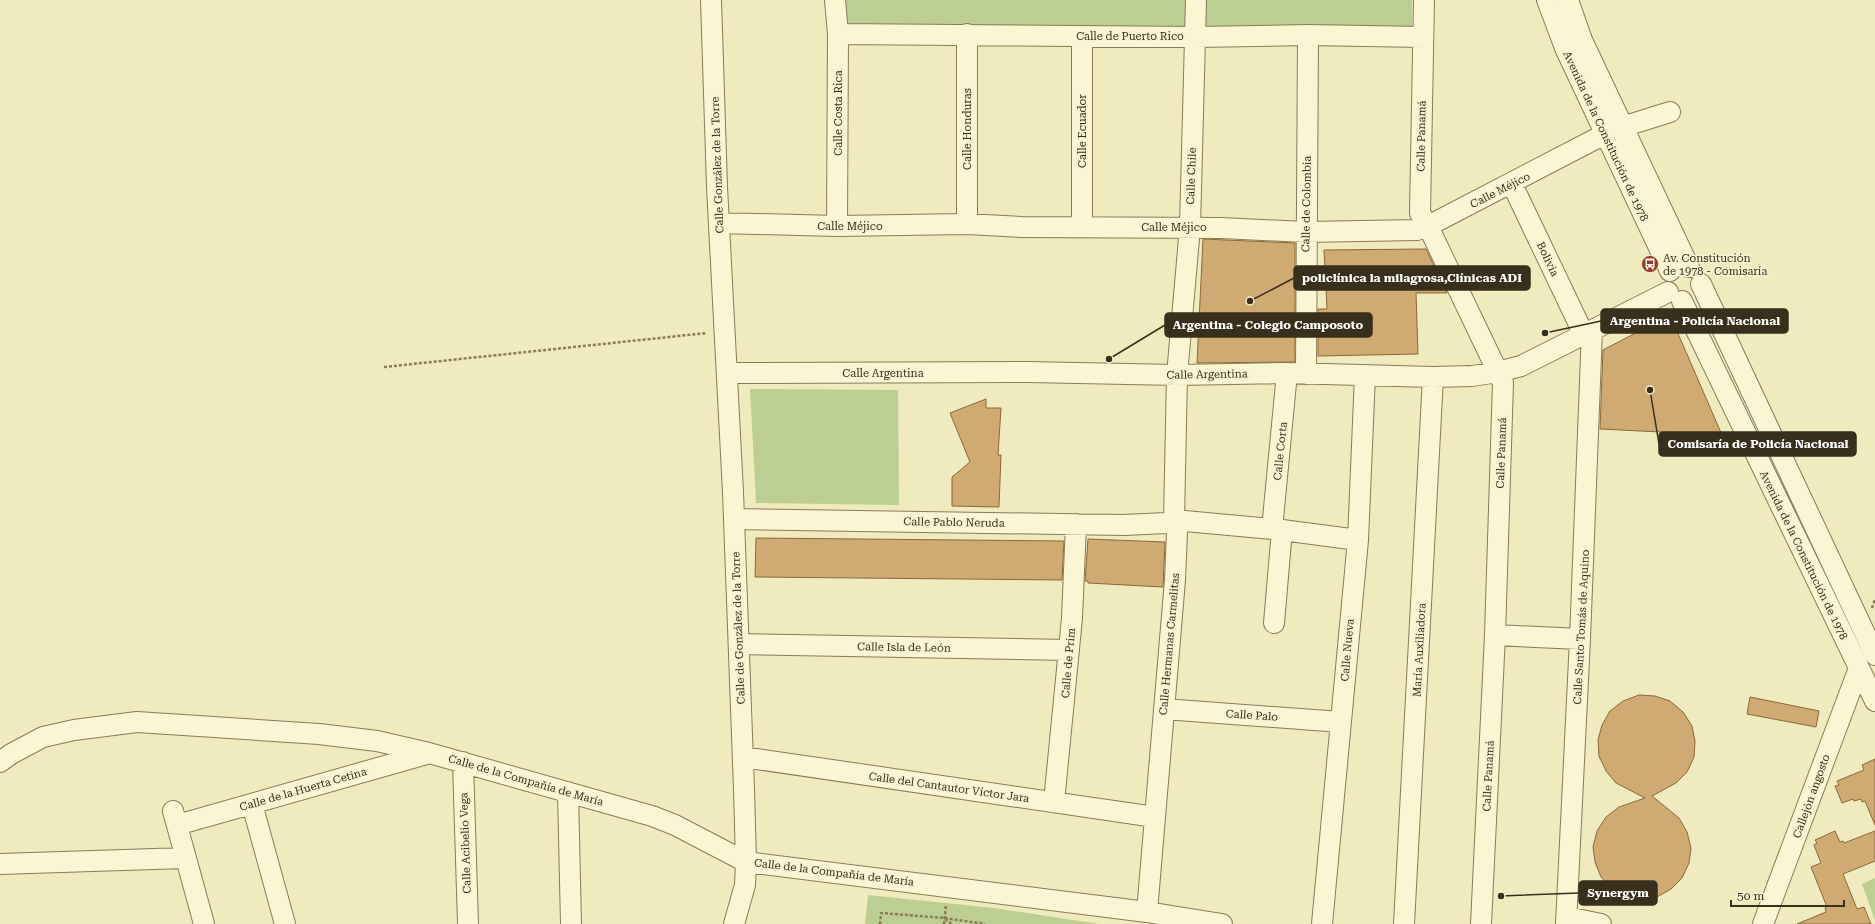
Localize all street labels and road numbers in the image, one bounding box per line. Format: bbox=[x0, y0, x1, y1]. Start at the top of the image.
street label: Calle de Puerto Rico bbox=[1076, 30, 1184, 43]
street label: Avenida de la Constitución de 1978 bbox=[1560, 49, 1651, 223]
street label: Calle Costa Rica bbox=[832, 70, 845, 156]
street label: Calle Honduras bbox=[961, 88, 974, 170]
street label: Calle Ecuador bbox=[1076, 94, 1089, 168]
street label: Calle González de la Torre bbox=[709, 96, 726, 234]
street label: Calle Panamá bbox=[1414, 100, 1429, 172]
street label: Calle Chile bbox=[1184, 147, 1199, 205]
street label: Calle de Colombia bbox=[1299, 156, 1314, 252]
street label: Calle Méjico bbox=[1468, 170, 1533, 211]
street label: Calle Méjico bbox=[817, 220, 883, 233]
street label: Calle Méjico bbox=[1141, 221, 1207, 234]
street label: Bolivia bbox=[1534, 240, 1561, 279]
street label: Calle Argentina bbox=[842, 367, 924, 380]
street label: Calle Argentina bbox=[1166, 367, 1248, 382]
street label: Calle Panamá bbox=[1494, 417, 1509, 489]
street label: Calle Corta bbox=[1271, 421, 1290, 481]
street label: Avenida de la Constitución de 1978 bbox=[1757, 469, 1850, 642]
street label: Calle Pablo Neruda bbox=[903, 515, 1005, 530]
street label: Calle Santo Tomás de Aquino bbox=[1571, 549, 1592, 705]
street label: Calle de González de la Torre bbox=[729, 551, 748, 705]
street label: Calle Hermanas Carmelitas bbox=[1157, 572, 1182, 716]
street label: María Auxiliadora bbox=[1411, 602, 1428, 698]
street label: Calle Nueva bbox=[1338, 618, 1357, 682]
street label: Calle de Prim bbox=[1059, 627, 1078, 699]
street label: Calle Isla de León bbox=[857, 640, 951, 655]
street label: Calle Palo bbox=[1225, 707, 1279, 724]
street label: Calle Panamá bbox=[1480, 740, 1497, 812]
street label: Calle de la Compañía de María bbox=[447, 752, 605, 809]
street label: Callejón angosto bbox=[1790, 752, 1833, 840]
street label: Calle de la Huerta Cetina bbox=[238, 765, 368, 814]
street label: Calle del Cantautor Víctor Jara bbox=[868, 770, 1030, 805]
street label: Calle Acibelio Vega bbox=[457, 792, 474, 894]
street label: Calle de la Compañía de María bbox=[753, 856, 915, 889]

